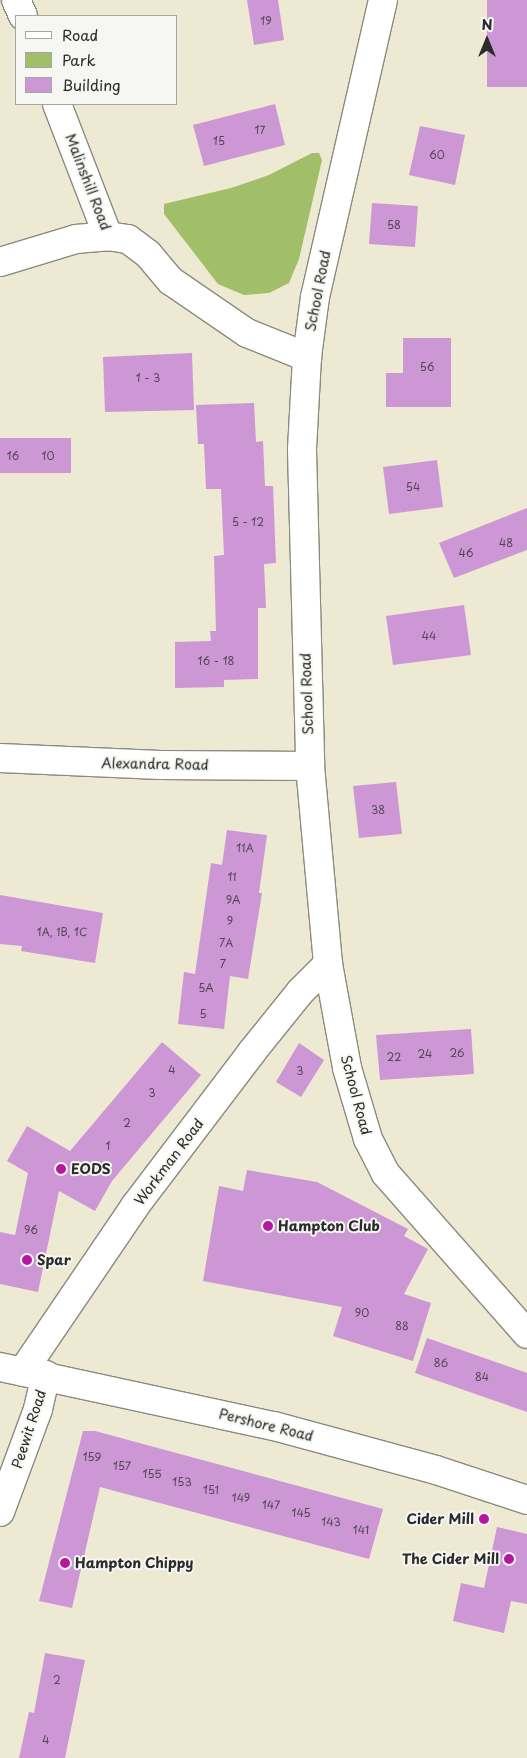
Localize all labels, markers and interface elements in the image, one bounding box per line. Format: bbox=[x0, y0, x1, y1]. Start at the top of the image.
house number: 19 bbox=[260, 14, 272, 28]
text: N bbox=[481, 14, 493, 35]
legend bbox=[15, 15, 178, 105]
north arrow bbox=[462, 15, 512, 65]
text: Road bbox=[62, 23, 98, 46]
text: Park bbox=[62, 48, 96, 71]
text: Building bbox=[62, 73, 121, 96]
house number: 17 bbox=[255, 123, 265, 137]
street label: Malinshill Road bbox=[62, 131, 114, 233]
house number: 15 bbox=[213, 134, 225, 148]
house number: 60 bbox=[429, 148, 445, 162]
house number: 58 bbox=[387, 218, 401, 232]
street label: School Road bbox=[302, 249, 334, 333]
house number: 56 bbox=[420, 360, 434, 374]
house number: 1 - 3 bbox=[136, 371, 160, 385]
house number: 16 bbox=[7, 449, 19, 463]
house number: 10 bbox=[42, 449, 54, 463]
house number: 54 bbox=[406, 480, 420, 494]
house number: 5 - 12 bbox=[232, 515, 264, 529]
house number: 48 bbox=[499, 536, 513, 550]
house number: 46 bbox=[459, 546, 473, 560]
house number: 44 bbox=[422, 629, 436, 643]
street label: School Road bbox=[297, 653, 317, 735]
house number: 16 - 18 bbox=[198, 654, 234, 668]
street label: Alexandra Road bbox=[101, 755, 209, 773]
house number: 38 bbox=[371, 803, 385, 817]
house number: 11A bbox=[236, 841, 254, 855]
house number: 11 bbox=[227, 870, 237, 884]
house number: 9A bbox=[226, 893, 240, 907]
house number: 9 bbox=[227, 914, 233, 928]
house number: 1A, 1B, 1C bbox=[36, 925, 88, 939]
house number: 7A bbox=[219, 936, 233, 950]
house number: 7 bbox=[220, 957, 226, 971]
house number: 5A bbox=[198, 981, 214, 995]
house number: 5 bbox=[199, 1007, 207, 1021]
house number: 26 bbox=[449, 1046, 465, 1060]
house number: 24 bbox=[418, 1047, 432, 1061]
house number: 22 bbox=[387, 1050, 401, 1064]
street label: School Road bbox=[337, 1053, 375, 1137]
house number: 4 bbox=[168, 1063, 176, 1077]
house number: 3 bbox=[296, 1064, 304, 1078]
house number: 3 bbox=[148, 1086, 156, 1100]
street label: Workman Road bbox=[131, 1115, 207, 1209]
house number: 2 bbox=[123, 1116, 131, 1130]
house number: 1 bbox=[106, 1139, 110, 1153]
place label: EODS bbox=[71, 1161, 111, 1177]
marker: EODS bbox=[55, 1163, 67, 1175]
place label: Hampton Club bbox=[278, 1218, 380, 1234]
marker: Hampton Club bbox=[262, 1220, 274, 1232]
house number: 96 bbox=[24, 1223, 38, 1237]
place label: Spar bbox=[37, 1252, 71, 1268]
marker: Spar bbox=[21, 1254, 33, 1266]
house number: 90 bbox=[355, 1306, 369, 1320]
house number: 88 bbox=[395, 1319, 409, 1333]
house number: 86 bbox=[434, 1356, 448, 1370]
house number: 84 bbox=[475, 1370, 489, 1384]
street label: Peewit Road bbox=[8, 1388, 50, 1470]
street label: Pershore Road bbox=[217, 1405, 315, 1445]
house number: 159 bbox=[83, 1450, 101, 1464]
house number: 157 bbox=[113, 1459, 131, 1473]
house number: 155 bbox=[142, 1467, 162, 1481]
house number: 153 bbox=[172, 1475, 192, 1489]
house number: 151 bbox=[203, 1483, 219, 1497]
house number: 149 bbox=[232, 1491, 250, 1505]
house number: 147 bbox=[262, 1498, 280, 1512]
house number: 145 bbox=[291, 1506, 311, 1520]
place label: Cider Mill bbox=[406, 1511, 474, 1527]
marker: Cider Mill bbox=[478, 1513, 490, 1525]
house number: 143 bbox=[321, 1515, 341, 1529]
house number: 141 bbox=[353, 1523, 369, 1537]
place label: The Cider Mill bbox=[401, 1551, 499, 1567]
marker: The Cider Mill bbox=[503, 1553, 515, 1565]
place label: Hampton Chippy bbox=[75, 1555, 194, 1571]
marker: Hampton Chippy bbox=[59, 1557, 71, 1569]
house number: 2 bbox=[53, 1673, 61, 1687]
house number: 4 bbox=[42, 1733, 50, 1747]

